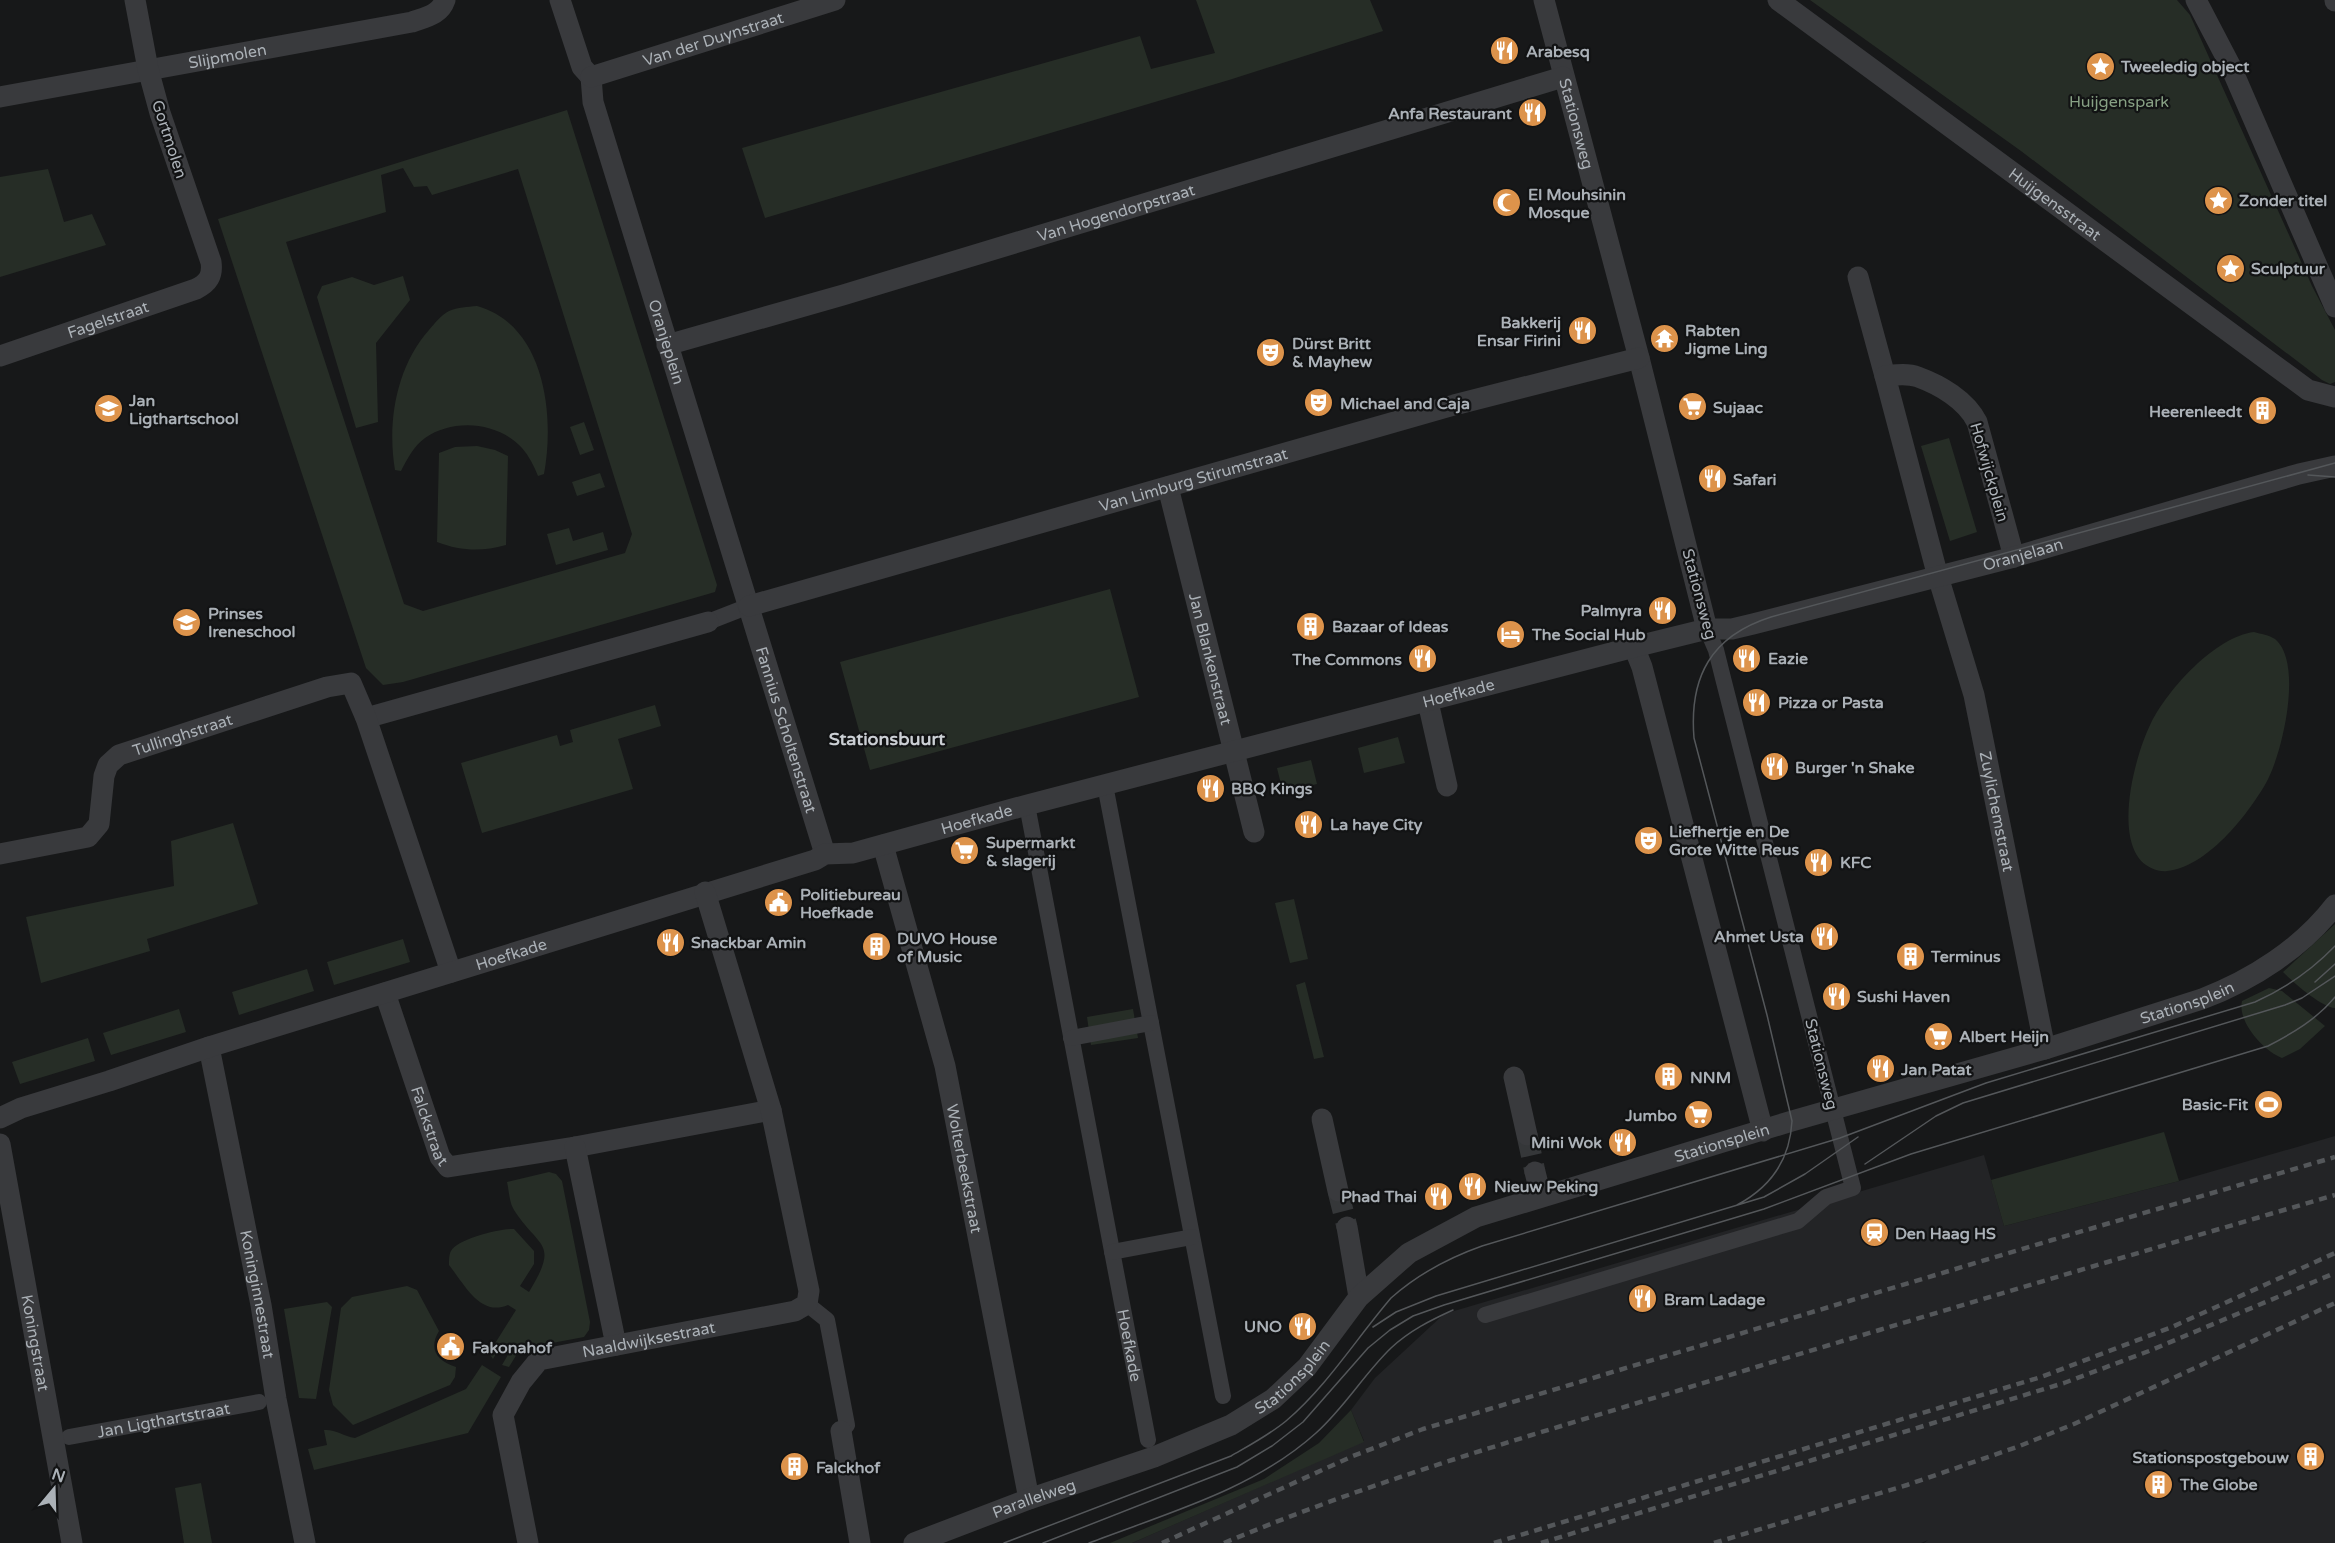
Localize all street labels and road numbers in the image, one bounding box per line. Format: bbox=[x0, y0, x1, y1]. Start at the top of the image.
street label: Van der Duynstraat bbox=[641, 8, 786, 71]
street label: Slijpmolen bbox=[187, 40, 268, 74]
street label: Stationsweg bbox=[1554, 76, 1598, 172]
street label: Gortmolen bbox=[147, 98, 191, 181]
street label: Huijgensstraat bbox=[2004, 164, 2105, 245]
street label: Van Hogendorpstraat bbox=[1035, 180, 1197, 247]
street label: Fagelstraat bbox=[65, 297, 151, 343]
street label: Oranjeplein bbox=[644, 297, 689, 387]
street label: Hofwijckplein bbox=[1965, 420, 2013, 524]
street label: Van Limburg Stirumstraat bbox=[1097, 444, 1290, 517]
street label: Oranjelaan bbox=[1981, 534, 2066, 576]
street label: Stationsweg bbox=[1677, 547, 1721, 642]
street label: Jan Blankenstraat bbox=[1184, 591, 1236, 727]
street label: Fannius Scholtenstraat bbox=[751, 644, 821, 816]
street label: Hoefkade bbox=[1420, 675, 1497, 713]
street label: Tullinghstraat bbox=[130, 710, 235, 761]
street label: Zuylichemstraat bbox=[1975, 750, 2018, 874]
street label: Hoefkade bbox=[939, 800, 1015, 839]
street label: Hoefkade bbox=[473, 934, 549, 975]
street label: Stationsplein bbox=[2138, 977, 2238, 1029]
street label: Stationsweg bbox=[1800, 1017, 1842, 1112]
street label: Falckstraat bbox=[406, 1084, 452, 1170]
street label: Wolterbeekstraat bbox=[942, 1102, 986, 1235]
street label: Stationsplein bbox=[1672, 1119, 1772, 1167]
street label: Koninginnestraat bbox=[235, 1228, 278, 1360]
street label: Koningstraat bbox=[16, 1293, 53, 1393]
street label: Hoefkade bbox=[1112, 1307, 1146, 1383]
street label: Naaldwijksestraat bbox=[581, 1318, 717, 1363]
street label: Stationsplein bbox=[1251, 1336, 1335, 1419]
street label: Jan Ligthartstraat bbox=[96, 1399, 232, 1443]
street label: Parallelweg bbox=[990, 1475, 1078, 1523]

